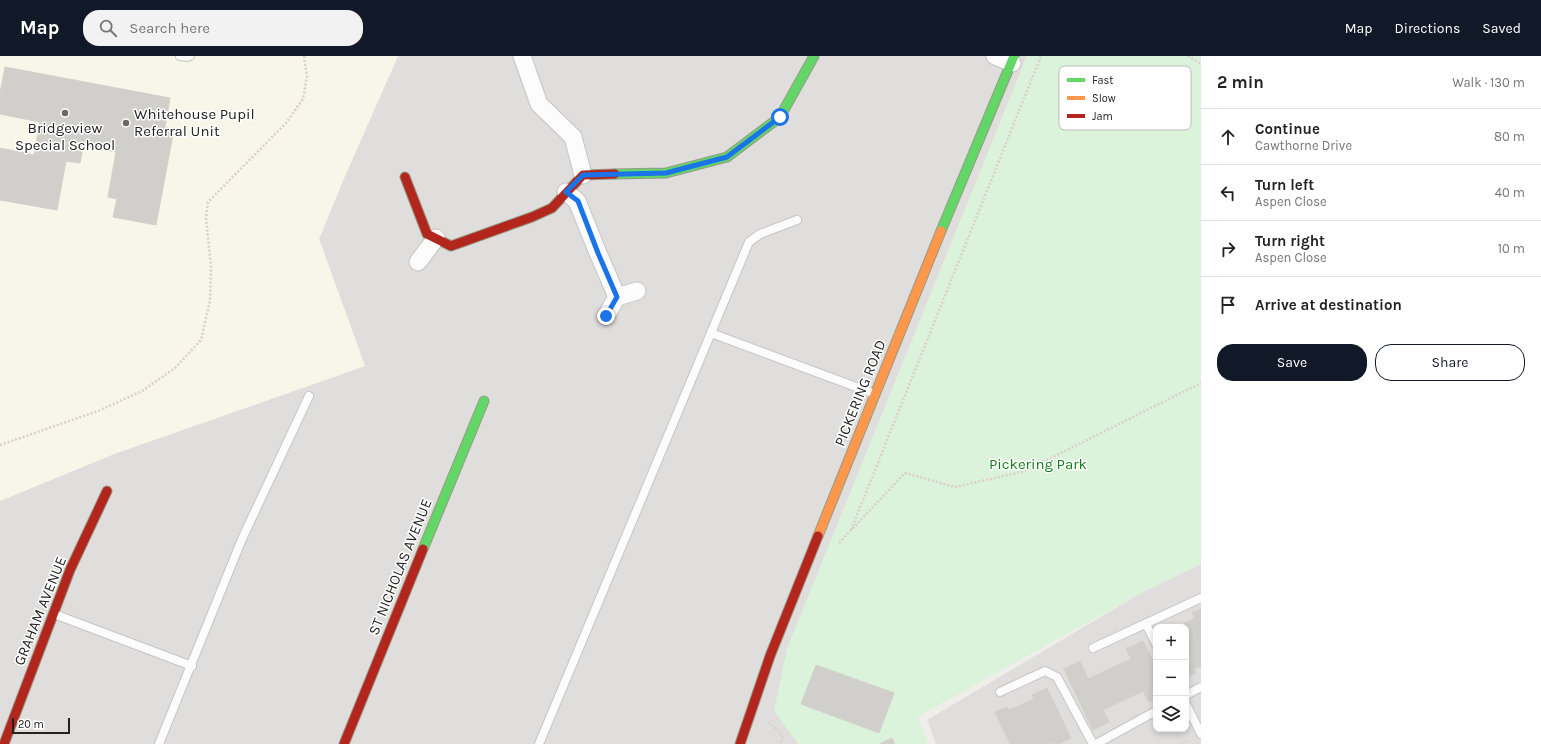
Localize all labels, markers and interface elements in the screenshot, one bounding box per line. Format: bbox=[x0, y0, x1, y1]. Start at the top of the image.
search box bbox=[83, 10, 363, 46]
text: Map bbox=[20, 17, 59, 39]
icon: search bbox=[97, 17, 119, 39]
text: Search here bbox=[129, 19, 210, 37]
text: Map bbox=[1345, 20, 1373, 37]
text: Directions bbox=[1395, 20, 1460, 37]
text: Saved bbox=[1482, 20, 1521, 37]
legend bbox=[1059, 66, 1191, 130]
text: 2 min bbox=[1217, 72, 1264, 92]
text: Fast bbox=[1092, 74, 1113, 87]
text: Walk · 130 m bbox=[1452, 75, 1525, 90]
text: Slow bbox=[1092, 92, 1116, 105]
place label: Whitehouse Pupil Referral Unit bbox=[134, 105, 255, 140]
marker: Bridgeview Special School bbox=[60, 108, 70, 118]
route start bbox=[771, 108, 789, 126]
text: Jam bbox=[1092, 110, 1113, 123]
marker: Whitehouse Pupil Referral Unit bbox=[121, 118, 131, 128]
place label: Bridgeview Special School bbox=[15, 119, 115, 154]
text: Continue bbox=[1255, 120, 1320, 138]
icon: ahead bbox=[1217, 126, 1239, 148]
text: 80 m bbox=[1494, 129, 1525, 144]
text: Cawthorne Drive bbox=[1255, 138, 1352, 153]
text: Turn left bbox=[1255, 176, 1314, 194]
icon: left bbox=[1217, 182, 1239, 204]
text: 40 m bbox=[1495, 185, 1525, 200]
text: Aspen Close bbox=[1255, 194, 1327, 209]
text: Turn right bbox=[1255, 232, 1325, 250]
icon: right bbox=[1217, 238, 1239, 260]
text: 10 m bbox=[1498, 241, 1525, 256]
text: Aspen Close bbox=[1255, 250, 1327, 265]
icon: arrive bbox=[1217, 294, 1239, 316]
text: Arrive at destination bbox=[1255, 296, 1402, 314]
route end bbox=[597, 307, 615, 325]
street label: PICKERING ROAD bbox=[830, 337, 890, 449]
button: Save bbox=[1217, 344, 1367, 381]
button: Share bbox=[1375, 344, 1525, 381]
park label: Pickering Park bbox=[989, 455, 1087, 473]
street label: ST NICHOLAS AVENUE bbox=[364, 496, 436, 638]
street label: GRAHAM AVENUE bbox=[10, 554, 70, 668]
map controls bbox=[1153, 624, 1189, 732]
button: + bbox=[1153, 624, 1189, 660]
button: − bbox=[1153, 660, 1189, 696]
button: layers bbox=[1153, 696, 1189, 732]
scale bar bbox=[12, 716, 70, 735]
text: 20 m bbox=[18, 718, 44, 731]

